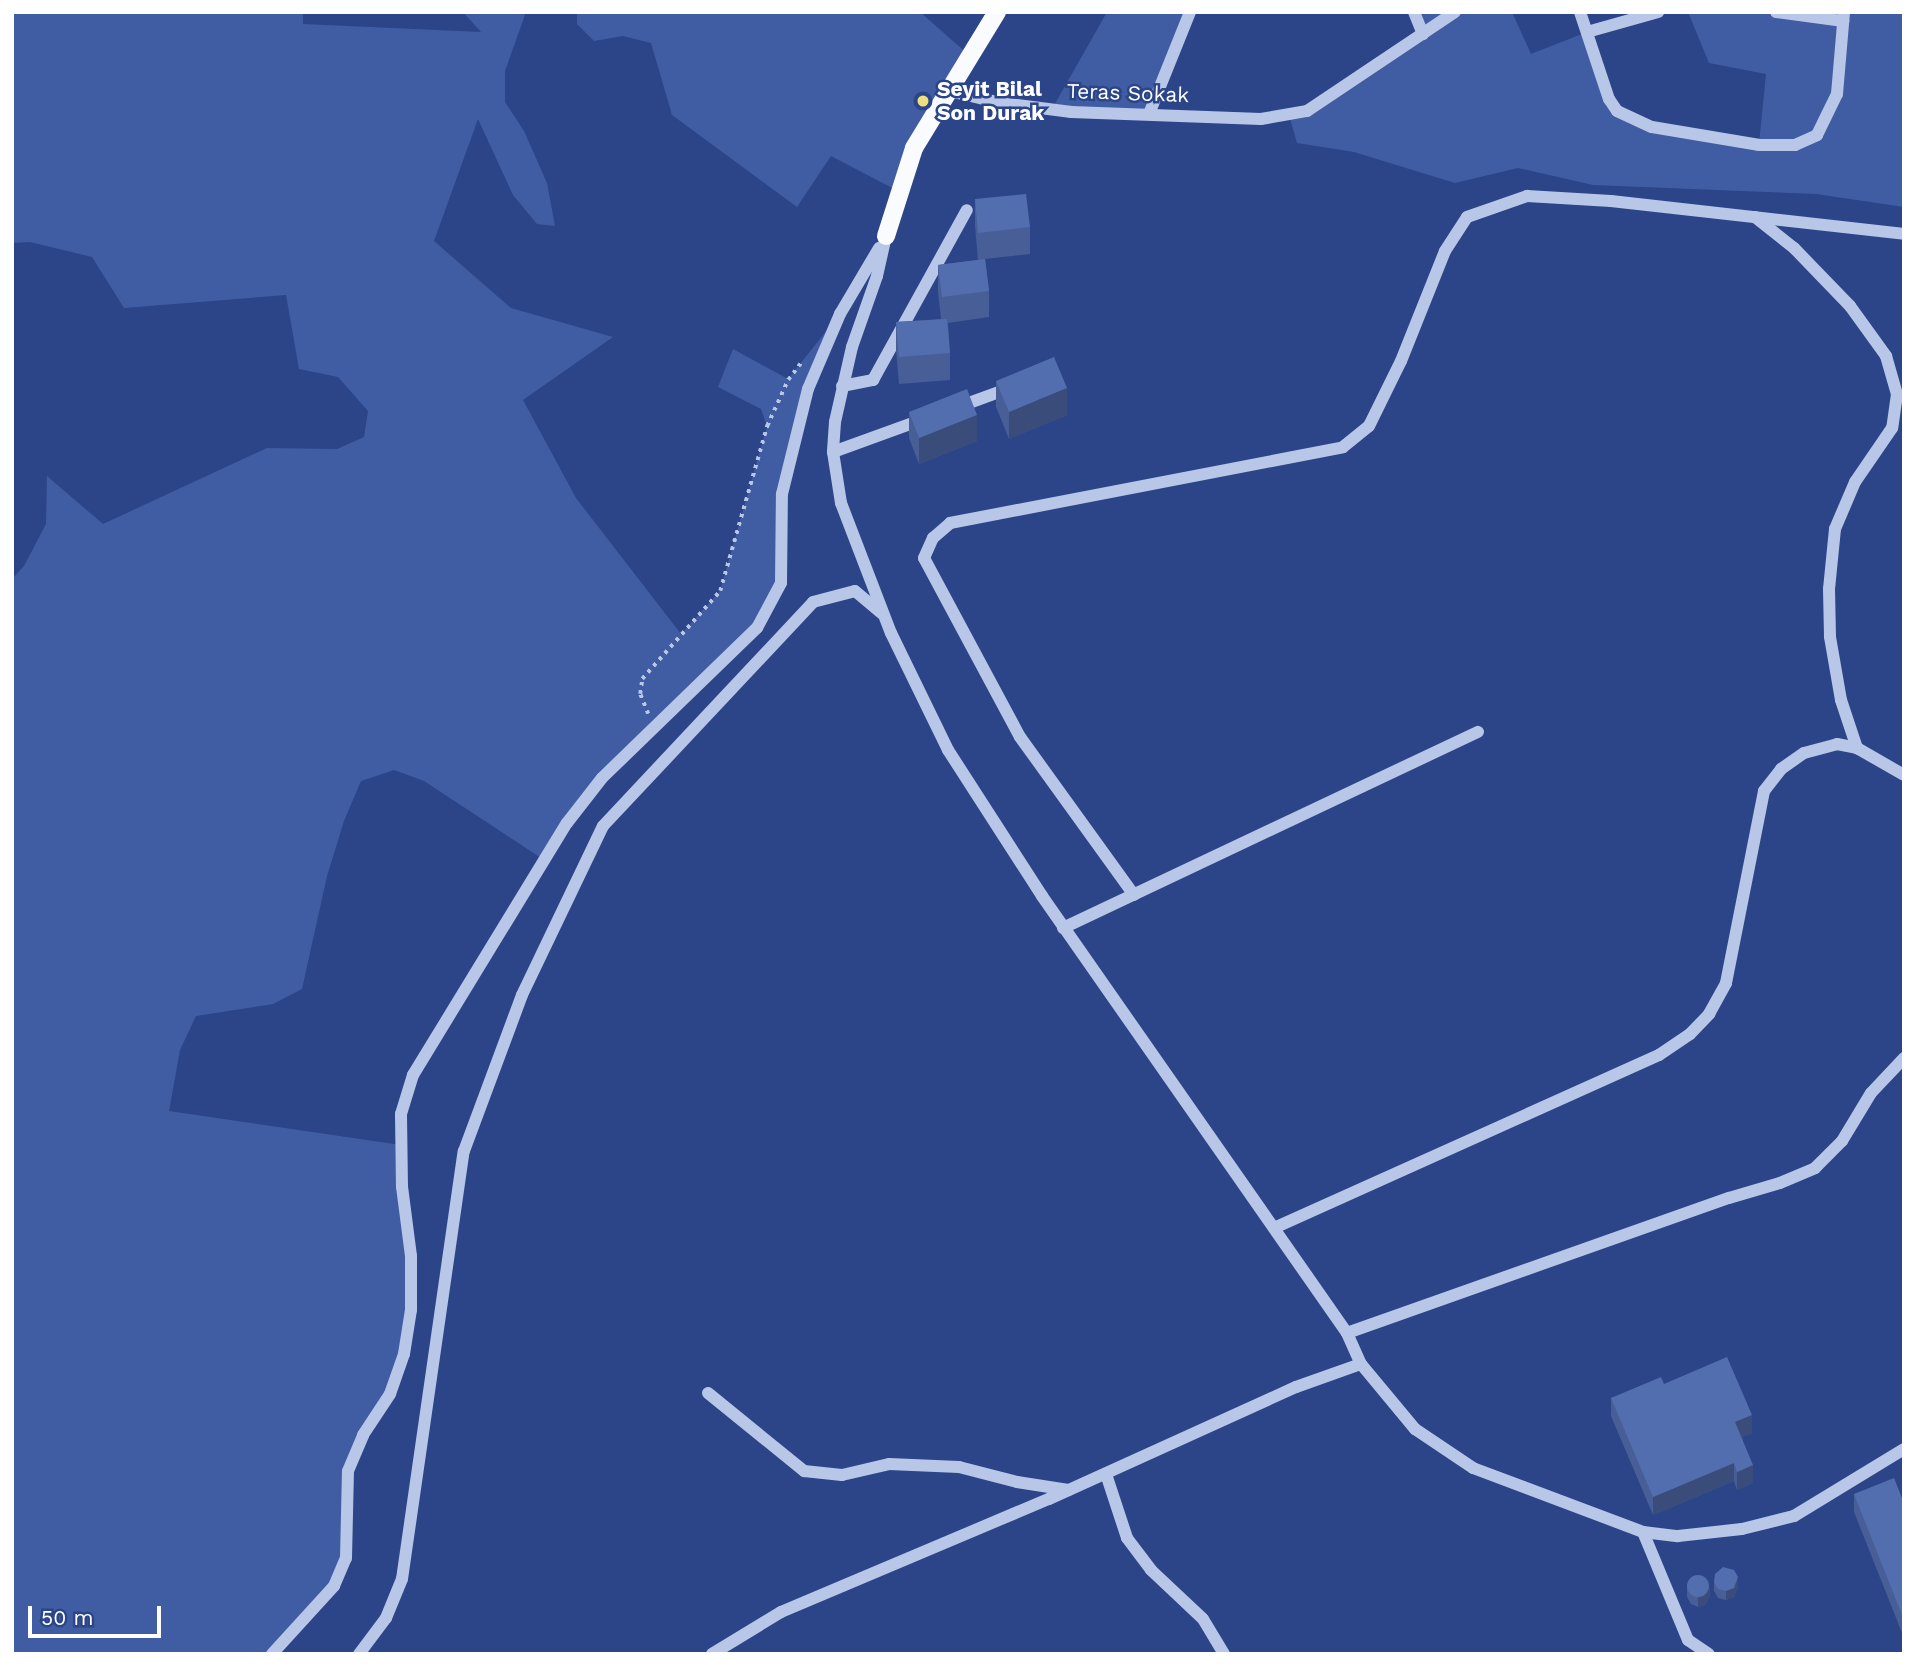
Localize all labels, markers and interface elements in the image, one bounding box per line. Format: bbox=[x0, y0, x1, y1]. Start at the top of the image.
place label: Seyit Bilal Son Durak bbox=[937, 76, 1044, 126]
street label: Teras Sokak bbox=[1066, 78, 1190, 108]
marker: Seyit Bilal Son Durak bbox=[915, 93, 931, 109]
scale bar bbox=[32, 1592, 164, 1636]
text: 50 m bbox=[41, 1605, 93, 1630]

